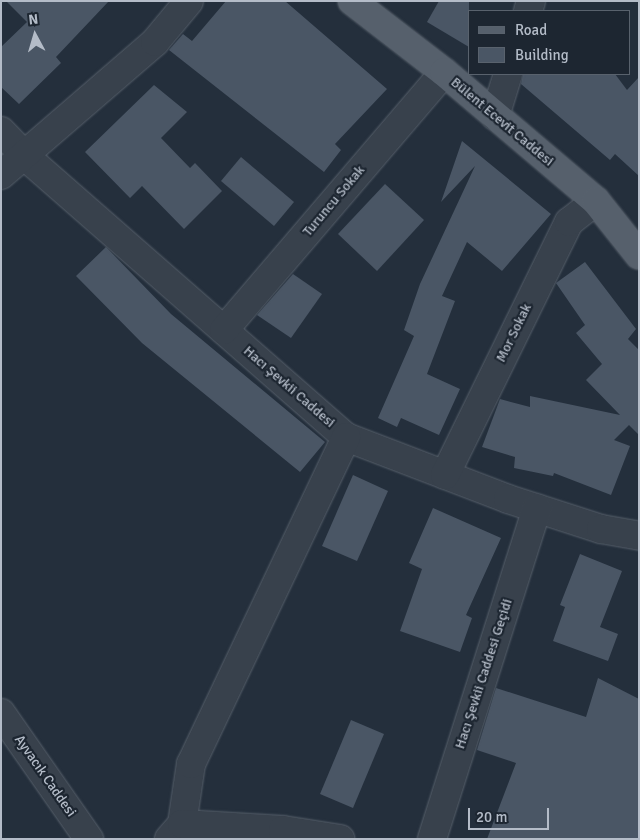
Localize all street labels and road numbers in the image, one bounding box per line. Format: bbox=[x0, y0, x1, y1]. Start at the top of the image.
street label: Bülent Ecevit Caddesi bbox=[447, 74, 557, 170]
street label: Turuncu Sokak bbox=[299, 162, 369, 240]
street label: Mor Sokak bbox=[493, 301, 535, 365]
street label: Hacı Şevkii Caddesi bbox=[240, 343, 338, 431]
street label: Hacı Şevkii Caddesi Geçidi bbox=[452, 597, 516, 751]
street label: Ayvacık Caddesi bbox=[11, 732, 79, 820]

